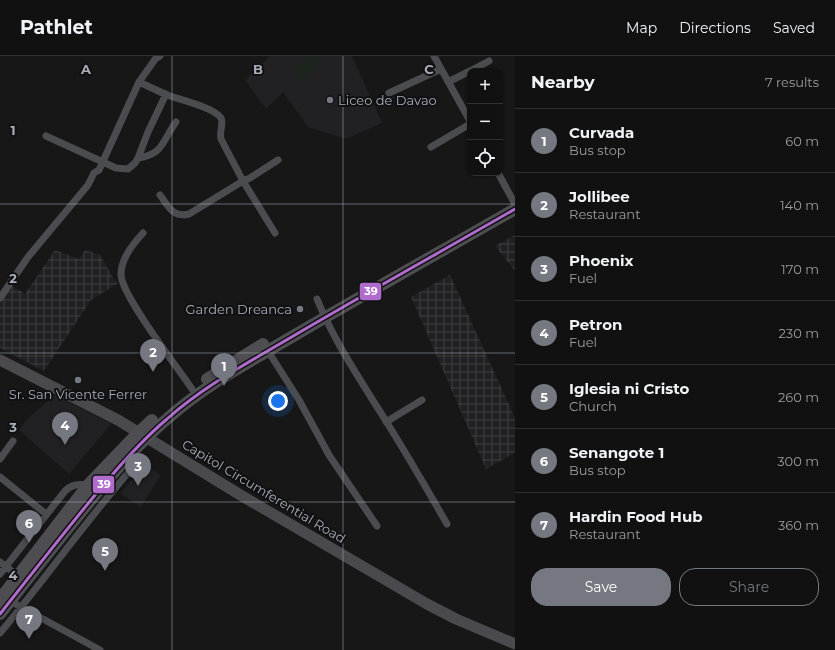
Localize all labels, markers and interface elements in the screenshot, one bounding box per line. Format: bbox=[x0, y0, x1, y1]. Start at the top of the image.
text: Pathlet bbox=[20, 16, 93, 39]
text: Map bbox=[626, 19, 657, 37]
text: Directions bbox=[679, 19, 751, 37]
text: Saved bbox=[773, 19, 815, 37]
text: A bbox=[80, 61, 92, 77]
text: B bbox=[253, 61, 263, 77]
text: C bbox=[424, 61, 434, 77]
map controls bbox=[467, 68, 503, 176]
button: + bbox=[467, 68, 503, 104]
text: Nearby bbox=[531, 72, 595, 92]
text: 7 results bbox=[765, 74, 819, 90]
place label: Liceo de Davao bbox=[338, 92, 437, 108]
marker: Liceo de Davao bbox=[325, 95, 335, 105]
button: − bbox=[467, 104, 503, 140]
text: 1 bbox=[10, 122, 16, 138]
text: Curvada bbox=[569, 123, 634, 142]
text: 1 bbox=[541, 133, 547, 149]
text: 60 m bbox=[785, 133, 819, 149]
button: locate bbox=[467, 140, 503, 176]
text: Bus stop bbox=[569, 142, 626, 158]
text: Jollibee bbox=[569, 187, 630, 206]
text: 2 bbox=[540, 197, 548, 213]
text: 140 m bbox=[780, 197, 819, 213]
text: Restaurant bbox=[569, 206, 640, 222]
text: Phoenix bbox=[569, 251, 634, 270]
text: 3 bbox=[540, 261, 548, 277]
text: 170 m bbox=[781, 261, 819, 277]
text: 2 bbox=[9, 270, 17, 286]
text: Fuel bbox=[569, 270, 597, 286]
line badge: 39 bbox=[359, 282, 382, 301]
text: 39 bbox=[363, 284, 378, 298]
place label: Garden Dreanca bbox=[185, 301, 292, 317]
marker: Garden Dreanca bbox=[295, 304, 305, 314]
text: Petron bbox=[569, 315, 622, 334]
text: 4 bbox=[540, 325, 548, 341]
text: 230 m bbox=[778, 325, 819, 341]
text: Fuel bbox=[569, 334, 597, 350]
pin: 2 bbox=[140, 339, 166, 372]
pin: 1 bbox=[211, 353, 237, 386]
marker: Sr. San Vicente Ferrer bbox=[73, 375, 83, 385]
text: Iglesia ni Cristo bbox=[569, 379, 689, 398]
place label: Sr. San Vicente Ferrer bbox=[9, 386, 147, 402]
text: 5 bbox=[540, 389, 548, 405]
text: 260 m bbox=[778, 389, 819, 405]
your location bbox=[268, 391, 288, 411]
text: Church bbox=[569, 398, 617, 414]
pin: 4 bbox=[52, 412, 78, 445]
text: 3 bbox=[8, 419, 17, 435]
street label: Capitol Circumferential Road bbox=[179, 436, 349, 546]
text: Senangote 1 bbox=[569, 443, 664, 462]
pin: 3 bbox=[125, 453, 151, 486]
text: 6 bbox=[540, 453, 548, 469]
text: 300 m bbox=[777, 453, 819, 469]
text: Bus stop bbox=[569, 462, 626, 478]
line badge: 39 bbox=[92, 475, 115, 494]
text: 39 bbox=[96, 477, 111, 491]
text: Hardin Food Hub bbox=[569, 507, 703, 526]
pin: 6 bbox=[16, 510, 42, 543]
text: 7 bbox=[540, 517, 548, 533]
text: 360 m bbox=[778, 517, 819, 533]
text: Restaurant bbox=[569, 526, 640, 542]
pin: 5 bbox=[92, 538, 118, 571]
text: 4 bbox=[9, 567, 18, 583]
button: Save bbox=[531, 568, 671, 606]
button: Share bbox=[679, 568, 819, 606]
pin: 7 bbox=[16, 606, 42, 639]

